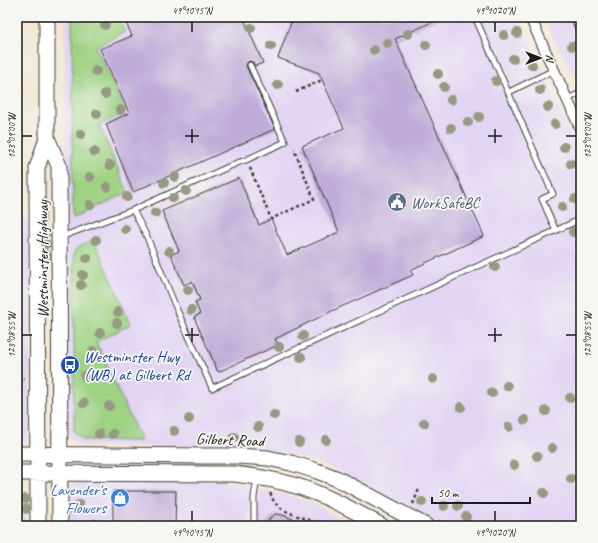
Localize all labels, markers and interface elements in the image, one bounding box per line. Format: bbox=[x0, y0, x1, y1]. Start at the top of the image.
text: 49°10'15"N bbox=[172, 4, 214, 17]
text: 49°10'20"N bbox=[475, 4, 517, 17]
north arrow bbox=[520, 38, 560, 78]
text: N bbox=[543, 55, 557, 64]
text: 123°09'00"W bbox=[5, 112, 18, 159]
text: 123°09'00"W bbox=[581, 112, 594, 159]
public building icon: WorkSafeBC bbox=[386, 191, 408, 213]
place label: WorkSafeBC bbox=[411, 193, 481, 213]
street label: Westminster Highway bbox=[33, 199, 53, 318]
text: 123°08'55"W bbox=[5, 311, 18, 358]
text: 123°08'55"W bbox=[581, 311, 594, 358]
place label: Westminster Hwy (WB) at Gilbert Rd bbox=[84, 347, 192, 385]
bus stop icon: Westminster Hwy (WB) at Gilbert Rd bbox=[59, 354, 81, 376]
street label: Gilbert Road bbox=[196, 429, 267, 451]
scale bar bbox=[432, 479, 530, 505]
place label: Lavender's Flowers bbox=[50, 480, 108, 518]
text: 50 m bbox=[438, 485, 460, 501]
shop icon: Lavender's Flowers bbox=[109, 487, 131, 509]
text: 49°10'15"N bbox=[172, 526, 214, 539]
text: 49°10'20"N bbox=[475, 526, 517, 539]

